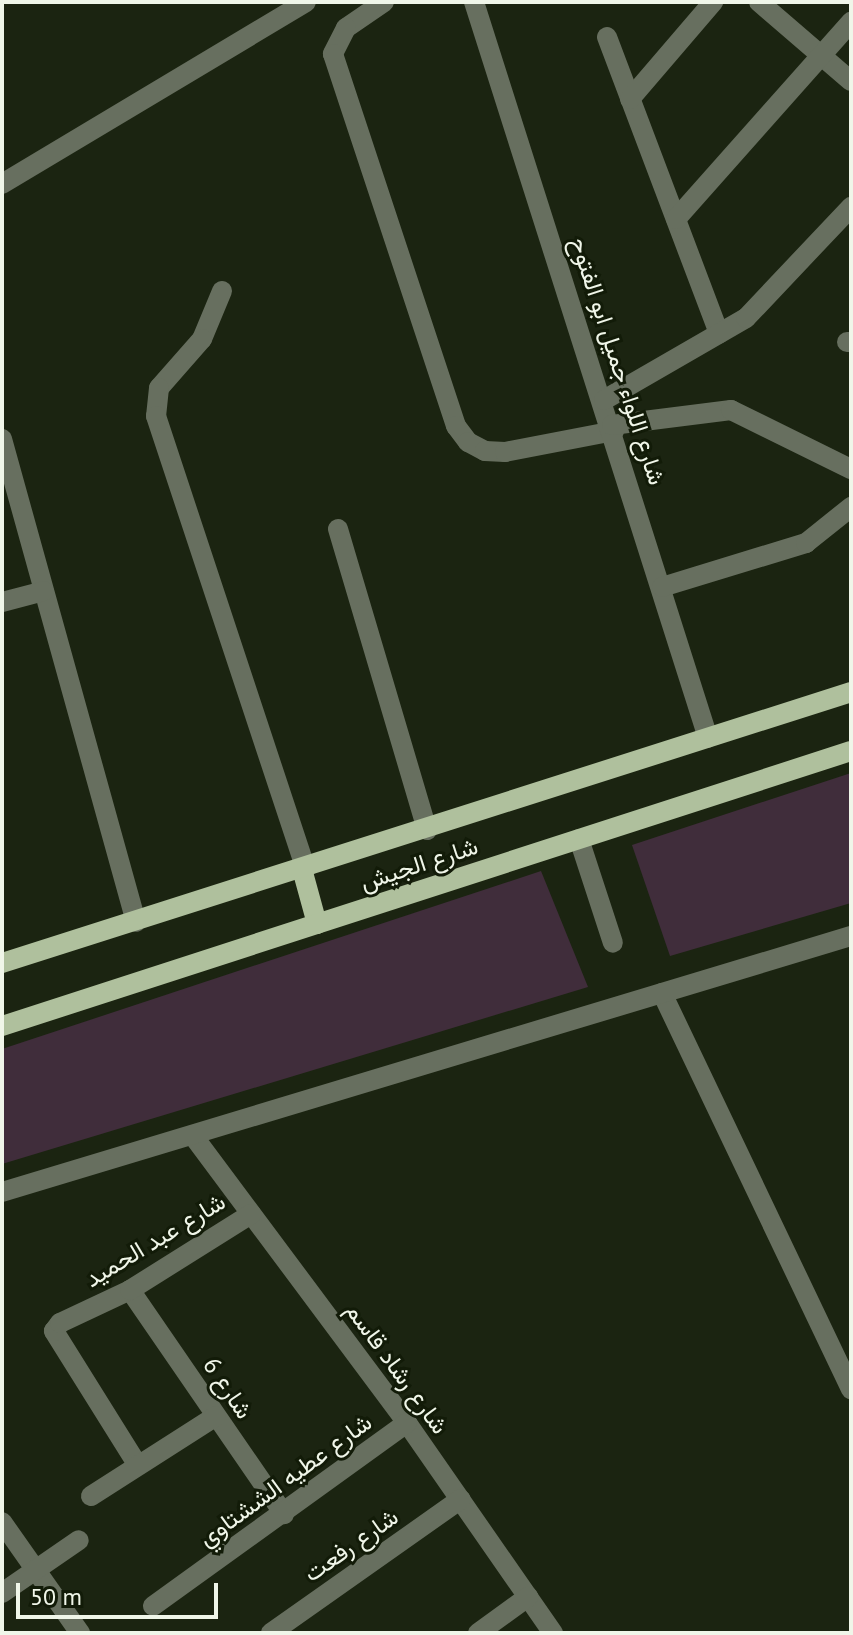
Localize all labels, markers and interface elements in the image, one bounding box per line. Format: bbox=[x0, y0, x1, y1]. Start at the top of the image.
street label: شارع اللواء جميل ابو الفتوح bbox=[564, 234, 672, 488]
street label: شارع الجيش bbox=[357, 831, 481, 897]
street label: شارع عبد الحميد bbox=[80, 1187, 230, 1293]
street label: شارع رشاد قاسم bbox=[340, 1297, 454, 1439]
street label: شارع 6 bbox=[197, 1352, 259, 1424]
street label: شارع عطيه الششتاوي bbox=[193, 1408, 377, 1552]
street label: شارع رفعت bbox=[298, 1502, 404, 1588]
scale bar bbox=[20, 1567, 222, 1617]
text: 50 m bbox=[30, 1581, 82, 1612]

